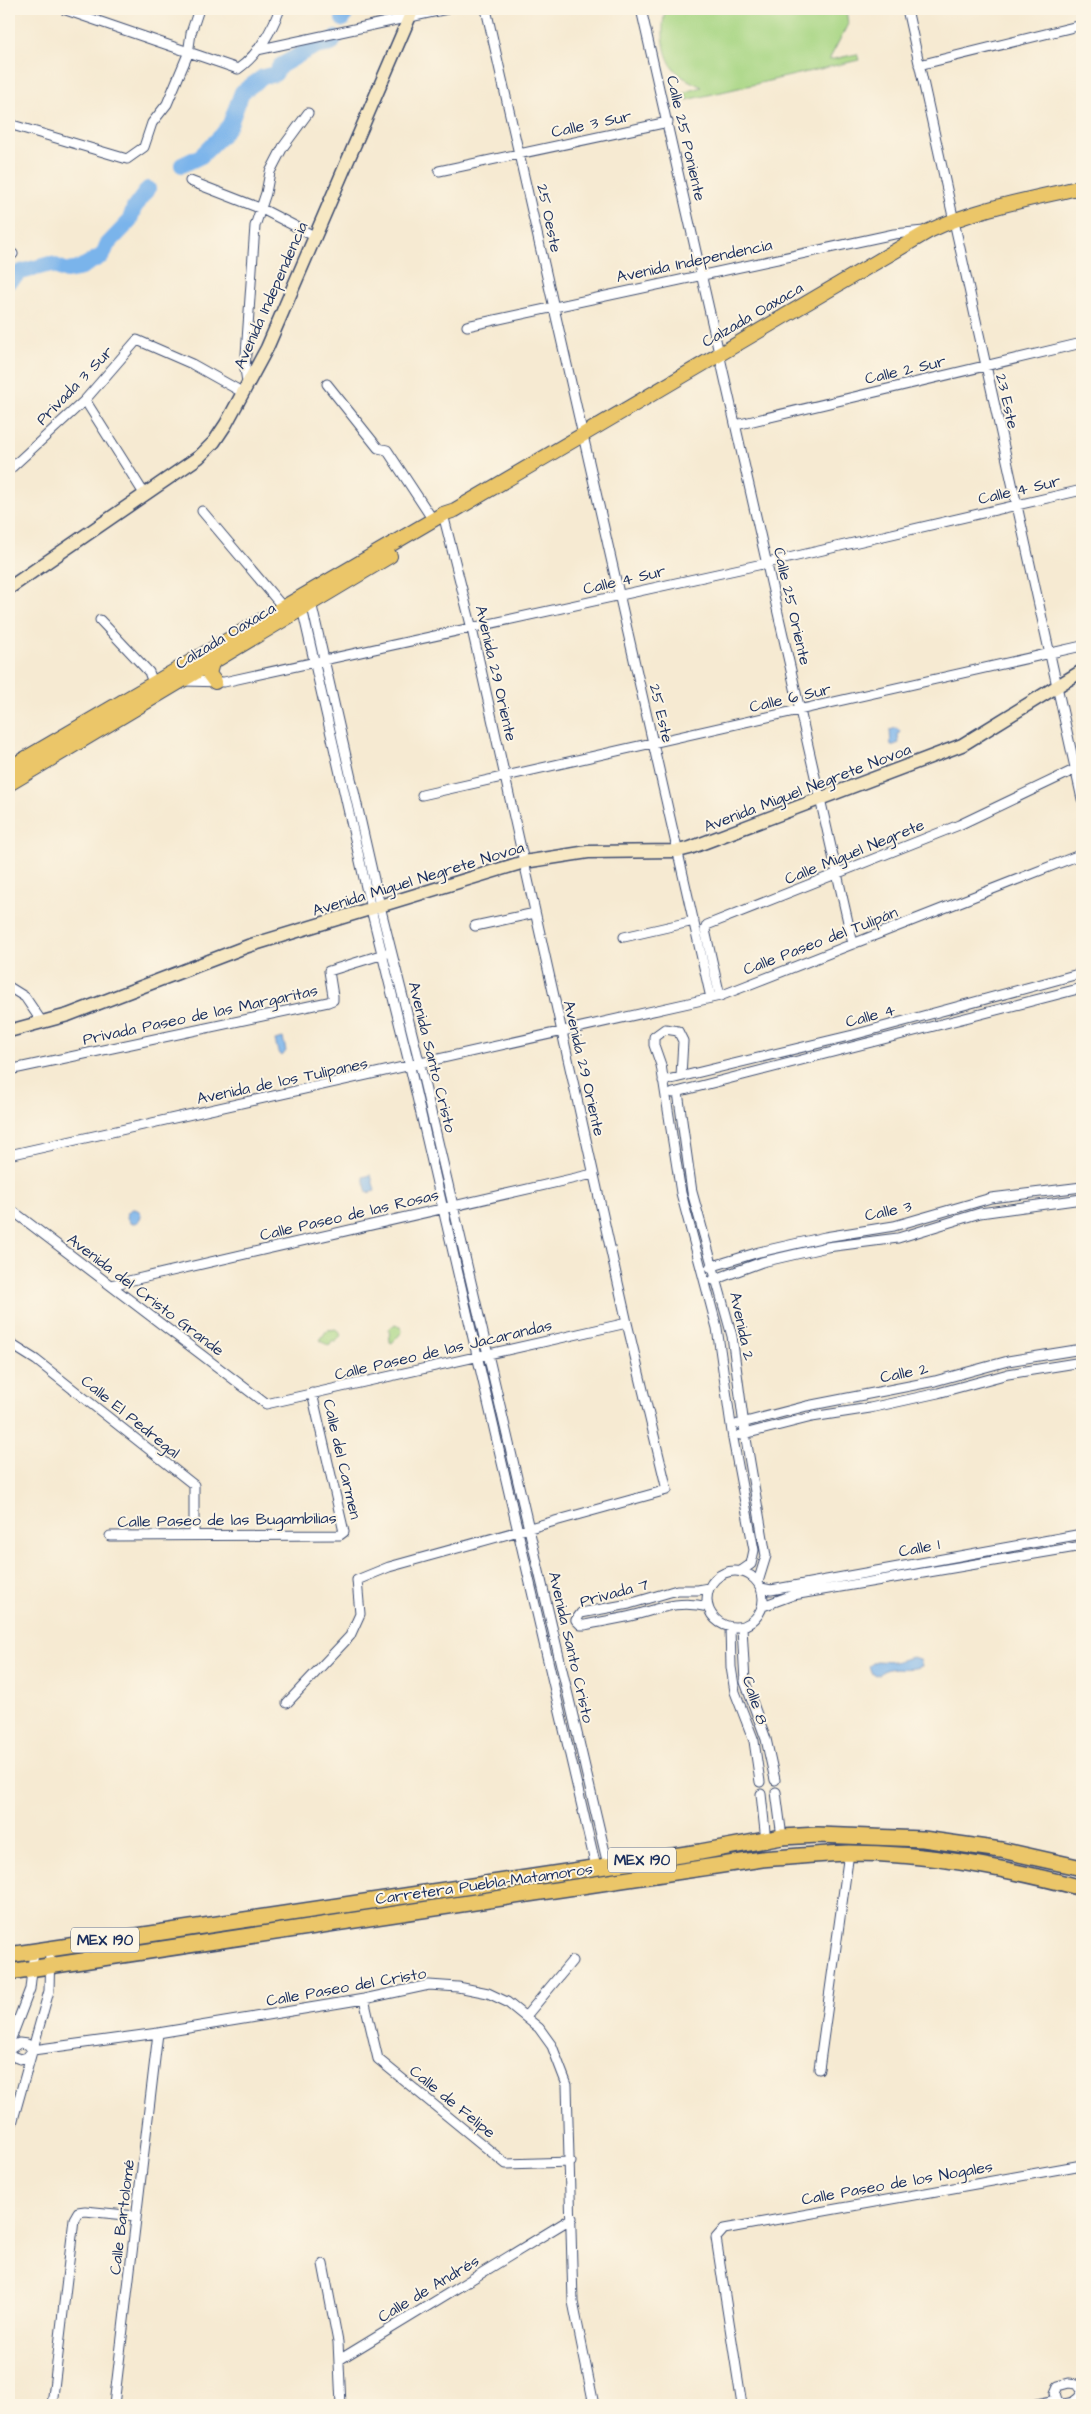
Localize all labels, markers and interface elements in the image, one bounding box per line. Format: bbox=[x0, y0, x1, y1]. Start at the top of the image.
street label: Calle 25 Poniente bbox=[661, 73, 711, 203]
street label: Calle 3 Sur bbox=[549, 105, 633, 143]
street label: 25 Oeste bbox=[531, 182, 567, 255]
street label: Avenida Independencia bbox=[229, 218, 313, 372]
street label: Avenida Independencia bbox=[614, 234, 774, 288]
street label: Calzada Oaxaca bbox=[698, 277, 807, 353]
street label: Privada 3 Sur bbox=[31, 341, 118, 430]
street label: Calle 2 Sur bbox=[863, 350, 948, 390]
street label: 23 Este bbox=[990, 371, 1024, 431]
street label: Calle 4 Sur bbox=[976, 470, 1063, 510]
street label: Calle 25 Oriente bbox=[768, 545, 816, 668]
street label: Calle 4 Sur bbox=[581, 560, 668, 600]
street label: Calzada Oaxaca bbox=[171, 597, 280, 675]
street label: Avenida 29 Oriente bbox=[470, 603, 522, 744]
street label: Calle 6 Sur bbox=[747, 678, 833, 718]
street label: 25 Este bbox=[644, 682, 679, 745]
street label: Avenida Miguel Negrete Novoa bbox=[701, 738, 915, 839]
street label: Calle Miguel Negrete bbox=[781, 814, 928, 891]
street label: Avenida Miguel Negrete Novoa bbox=[310, 836, 527, 923]
street label: Calle Paseo del Tulipán bbox=[740, 901, 901, 981]
street label: Privada Paseo de las Margaritas bbox=[81, 979, 320, 1052]
street label: Avenida Santo Cristo bbox=[403, 980, 461, 1135]
street label: Avenida 29 Oriente bbox=[558, 998, 610, 1139]
street label: Calle 4 bbox=[843, 999, 898, 1033]
street label: Avenida de los Tulipanes bbox=[195, 1052, 370, 1110]
street label: Calle Paseo de las Rosas bbox=[258, 1184, 441, 1246]
street label: Calle 3 bbox=[863, 1195, 914, 1227]
street label: Avenida del Cristo Grande bbox=[62, 1228, 229, 1361]
street label: Avenida 2 bbox=[724, 1290, 760, 1363]
street label: Calle Paseo de las Jacarandas bbox=[332, 1314, 554, 1386]
street label: Calle 2 bbox=[878, 1358, 930, 1388]
street label: Calle El Pedregal bbox=[76, 1370, 184, 1464]
street label: Calle del Carmen bbox=[318, 1397, 367, 1522]
street label: Calle Paseo de las Bugambilias bbox=[117, 1507, 337, 1534]
street label: Calle 1 bbox=[897, 1533, 942, 1563]
street label: Avenida Santo Cristo bbox=[543, 1569, 599, 1725]
street label: Privada 7 bbox=[577, 1573, 651, 1613]
street label: Calle 8 bbox=[737, 1673, 773, 1727]
road number: MEX 190 bbox=[608, 1848, 676, 1872]
street label: Carretera Puebla-Matamoros bbox=[374, 1858, 594, 1910]
road number: MEX 190 bbox=[71, 1928, 139, 1952]
street label: Calle Paseo del Cristo bbox=[265, 1962, 428, 2012]
street label: Calle de Felipe bbox=[405, 2060, 500, 2144]
street label: Calle Paseo de los Nogales bbox=[800, 2155, 995, 2212]
street label: Calle Bartolomé bbox=[104, 2158, 140, 2276]
street label: Calle de Andrés bbox=[374, 2250, 483, 2328]

